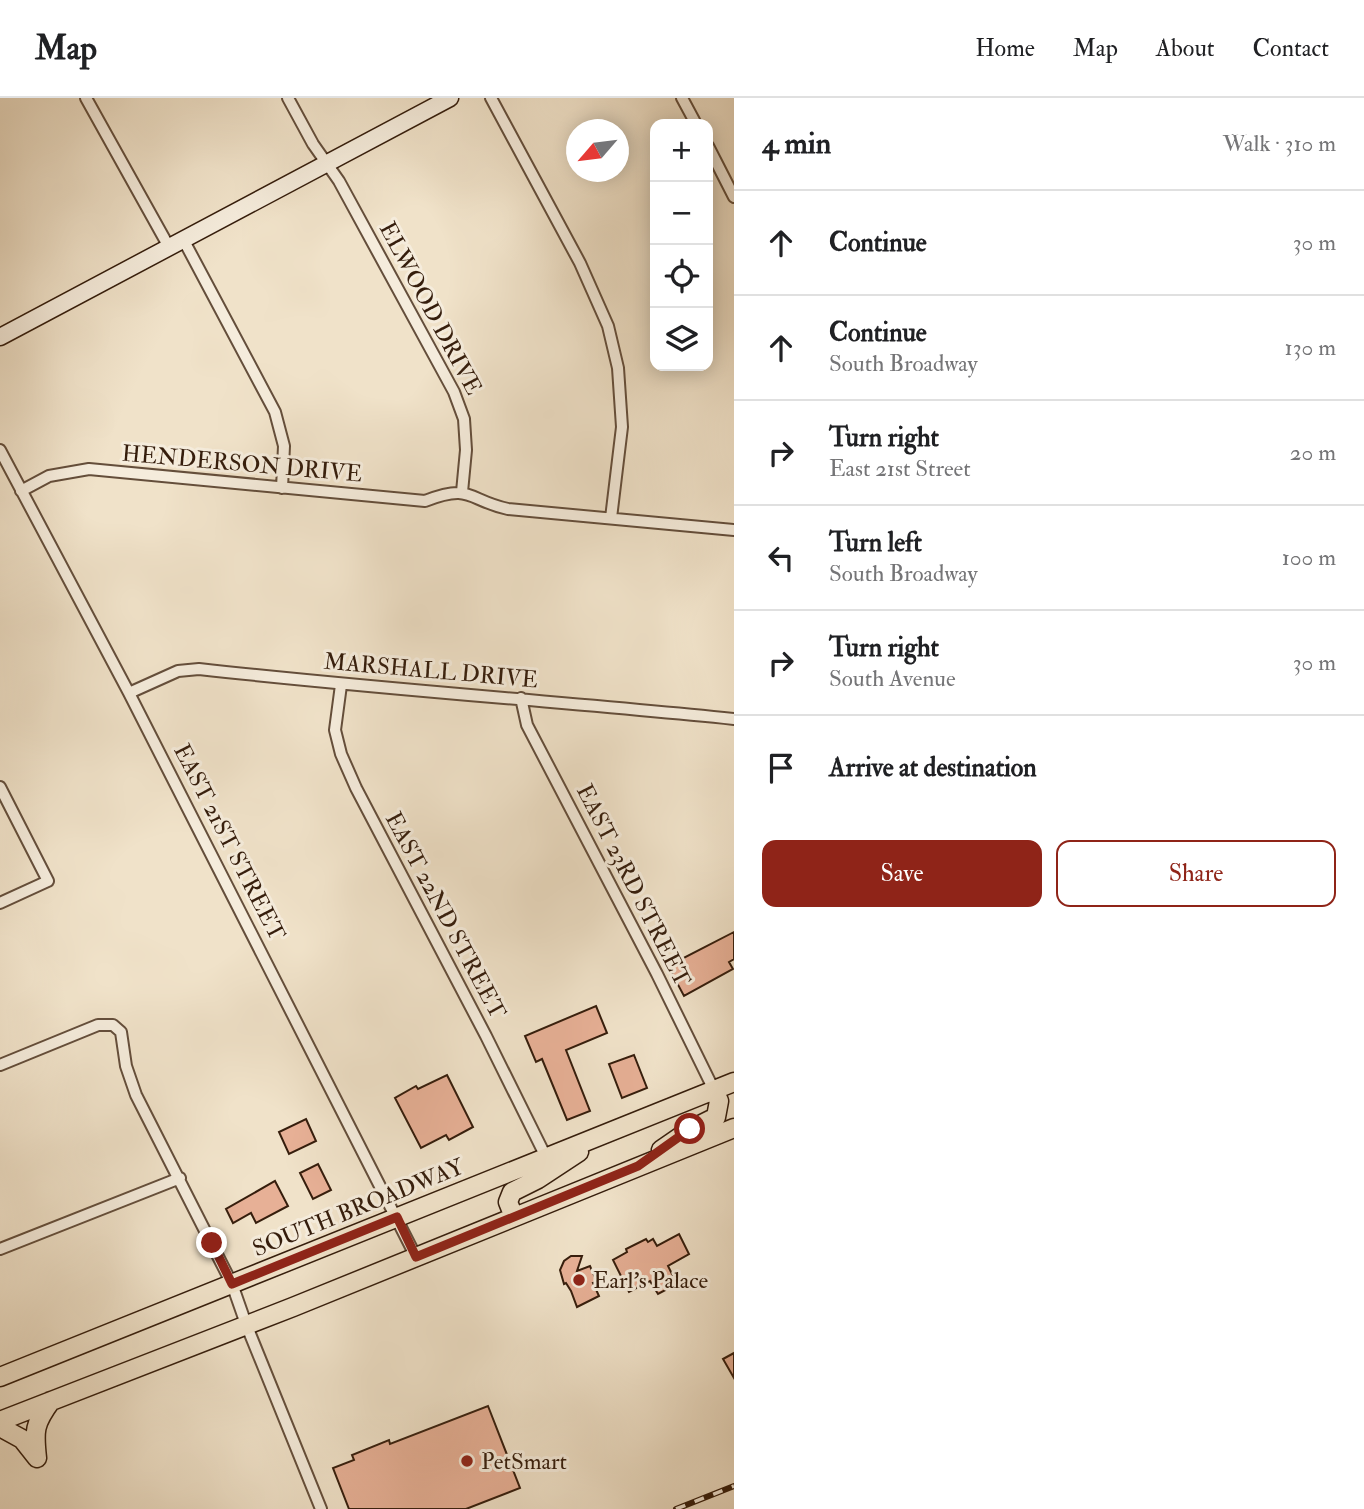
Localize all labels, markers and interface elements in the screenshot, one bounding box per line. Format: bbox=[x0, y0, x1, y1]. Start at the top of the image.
text: Map bbox=[35, 28, 97, 69]
text: Home bbox=[975, 33, 1035, 64]
text: Map bbox=[1073, 33, 1118, 64]
text: About bbox=[1156, 33, 1215, 64]
text: Contact bbox=[1253, 33, 1329, 64]
north arrow bbox=[566, 119, 629, 182]
map controls bbox=[650, 119, 713, 371]
button: + bbox=[650, 119, 713, 182]
text: 4 min bbox=[762, 125, 831, 162]
text: Walk · 310 m bbox=[1223, 129, 1336, 158]
button: − bbox=[650, 182, 713, 245]
street label: ELWOOD DRIVE bbox=[373, 217, 488, 400]
icon: ahead bbox=[762, 224, 800, 262]
text: Continue bbox=[829, 227, 927, 259]
text: 30 m bbox=[1293, 228, 1336, 257]
button: locate bbox=[650, 245, 713, 308]
button: layers bbox=[650, 308, 713, 371]
text: Continue bbox=[829, 317, 927, 349]
icon: ahead bbox=[762, 329, 800, 367]
text: 130 m bbox=[1284, 333, 1336, 362]
text: South Broadway bbox=[829, 349, 978, 378]
text: Turn right bbox=[829, 422, 939, 454]
icon: right bbox=[762, 434, 800, 472]
text: 20 m bbox=[1290, 438, 1336, 467]
street label: HENDERSON DRIVE bbox=[121, 439, 363, 488]
text: East 21st Street bbox=[829, 454, 971, 483]
text: Turn left bbox=[829, 527, 922, 559]
icon: left bbox=[762, 539, 800, 577]
text: 100 m bbox=[1282, 543, 1336, 572]
text: South Broadway bbox=[829, 559, 978, 588]
text: Turn right bbox=[829, 632, 939, 664]
icon: right bbox=[762, 644, 800, 682]
street label: MARSHALL DRIVE bbox=[323, 647, 539, 694]
text: 30 m bbox=[1293, 648, 1336, 677]
text: South Avenue bbox=[829, 664, 956, 693]
street label: EAST 21ST STREET bbox=[167, 739, 292, 945]
icon: arrive bbox=[762, 749, 800, 787]
text: Arrive at destination bbox=[829, 752, 1037, 784]
street label: EAST 23RD STREET bbox=[570, 779, 697, 991]
street label: EAST 22ND STREET bbox=[379, 807, 512, 1024]
button: Save bbox=[762, 840, 1042, 907]
button: Share bbox=[1056, 840, 1336, 907]
route start bbox=[674, 1113, 705, 1144]
street label: SOUTH BROADWAY bbox=[248, 1151, 469, 1263]
route end bbox=[196, 1227, 227, 1258]
place label: Earl's Palace bbox=[593, 1266, 709, 1295]
marker: Earl's Palace bbox=[571, 1272, 587, 1288]
place label: PetSmart bbox=[481, 1447, 567, 1476]
marker: PetSmart bbox=[459, 1453, 475, 1469]

